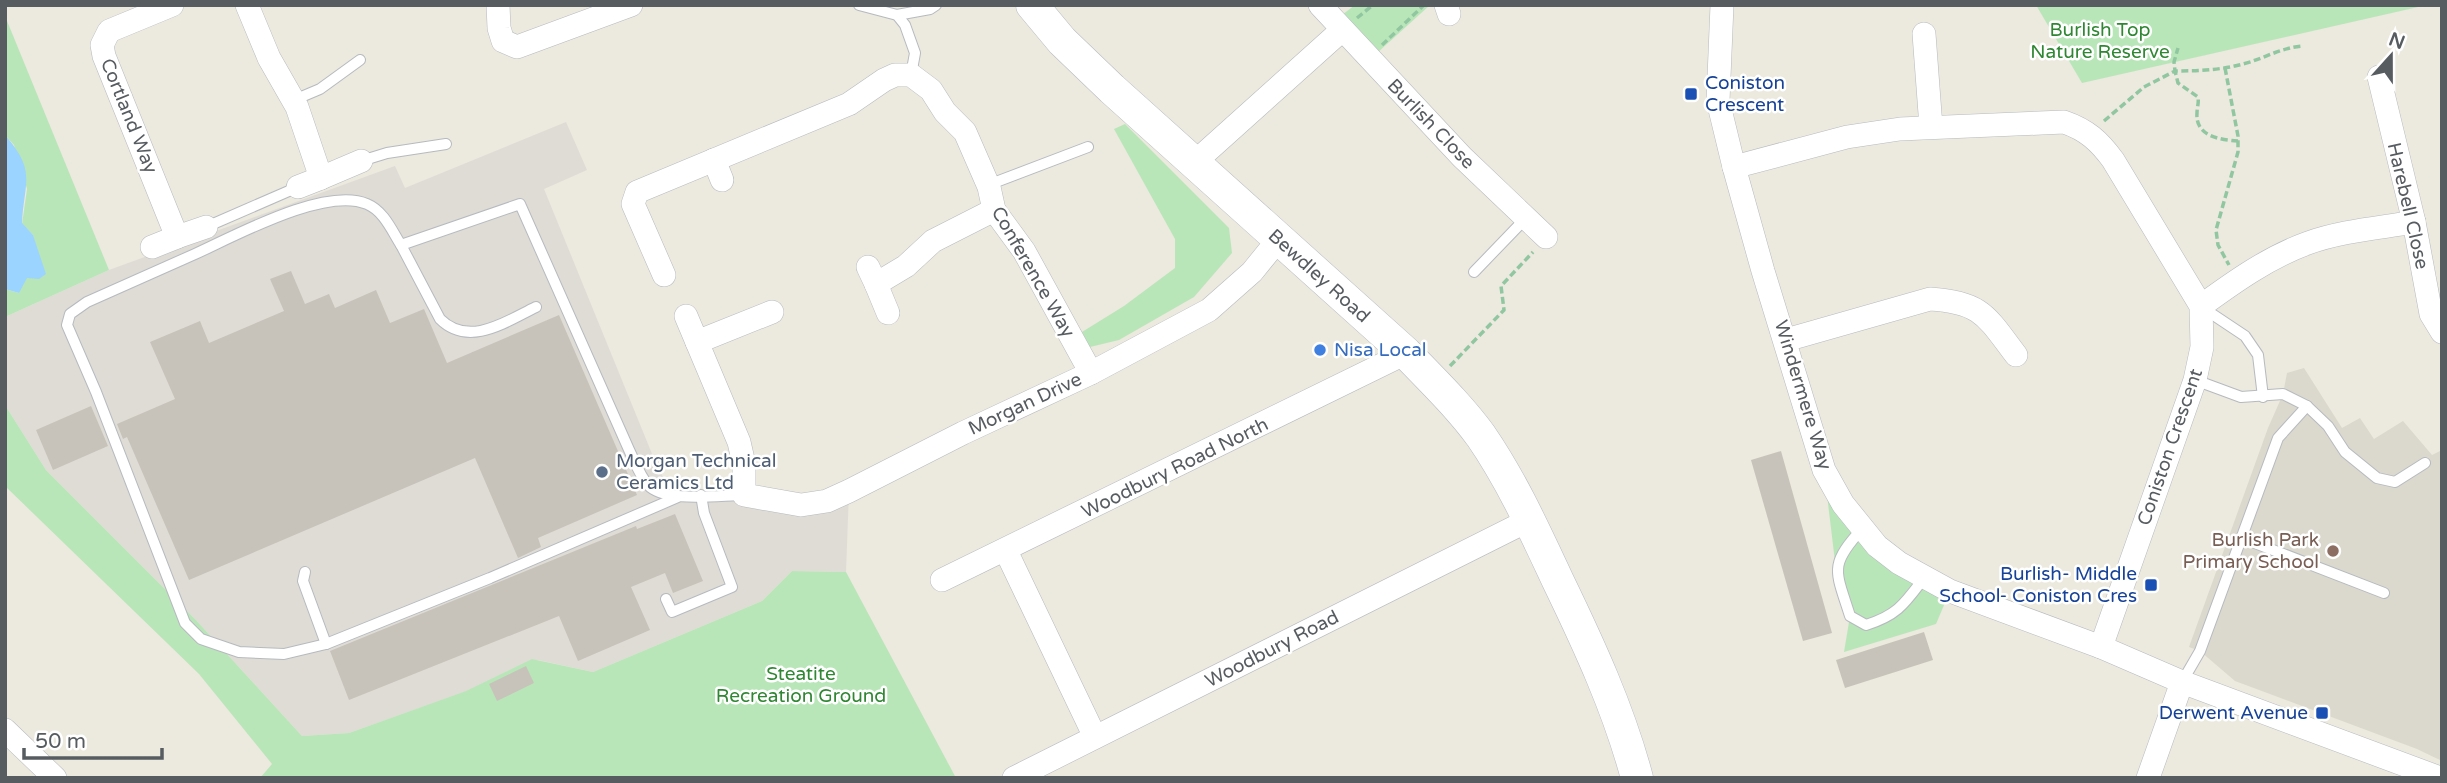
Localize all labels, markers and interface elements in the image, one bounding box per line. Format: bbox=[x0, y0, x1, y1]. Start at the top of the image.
park label: Burlish Top Nature Reserve bbox=[2030, 19, 2170, 63]
north arrow bbox=[2356, 21, 2426, 91]
text: N bbox=[2386, 28, 2408, 54]
street label: Cortland Way bbox=[96, 55, 162, 177]
place label: Coniston Crescent bbox=[1705, 72, 1785, 116]
street label: Burlish Close bbox=[1383, 75, 1479, 173]
marker: Coniston Crescent bbox=[1683, 86, 1699, 102]
street label: Harebell Close bbox=[2383, 141, 2433, 271]
street label: Conference Way bbox=[987, 203, 1079, 341]
street label: Bewdley Road bbox=[1264, 225, 1374, 327]
street label: Windermere Way bbox=[1770, 317, 1836, 473]
place label: Nisa Local bbox=[1334, 339, 1427, 361]
marker: Nisa Local bbox=[1312, 342, 1328, 358]
street label: Coniston Crescent bbox=[2133, 366, 2207, 528]
street label: Morgan Drive bbox=[965, 368, 1085, 440]
street label: Woodbury Road North bbox=[1078, 413, 1272, 523]
place label: Morgan Technical Ceramics Ltd bbox=[616, 450, 776, 494]
marker: Morgan Technical Ceramics Ltd bbox=[594, 464, 610, 480]
place label: Burlish Park Primary School bbox=[2183, 529, 2319, 573]
marker: Burlish Park Primary School bbox=[2325, 543, 2341, 559]
place label: Burlish- Middle School- Coniston Cres bbox=[1939, 563, 2137, 607]
marker: Burlish- Middle School- Coniston Cres bbox=[2143, 577, 2159, 593]
street label: Woodbury Road bbox=[1201, 606, 1343, 692]
park label: Steatite Recreation Ground bbox=[716, 663, 886, 707]
place label: Derwent Avenue bbox=[2159, 702, 2308, 724]
marker: Derwent Avenue bbox=[2314, 705, 2330, 721]
scale bar bbox=[24, 716, 163, 760]
text: 50 m bbox=[35, 729, 86, 754]

